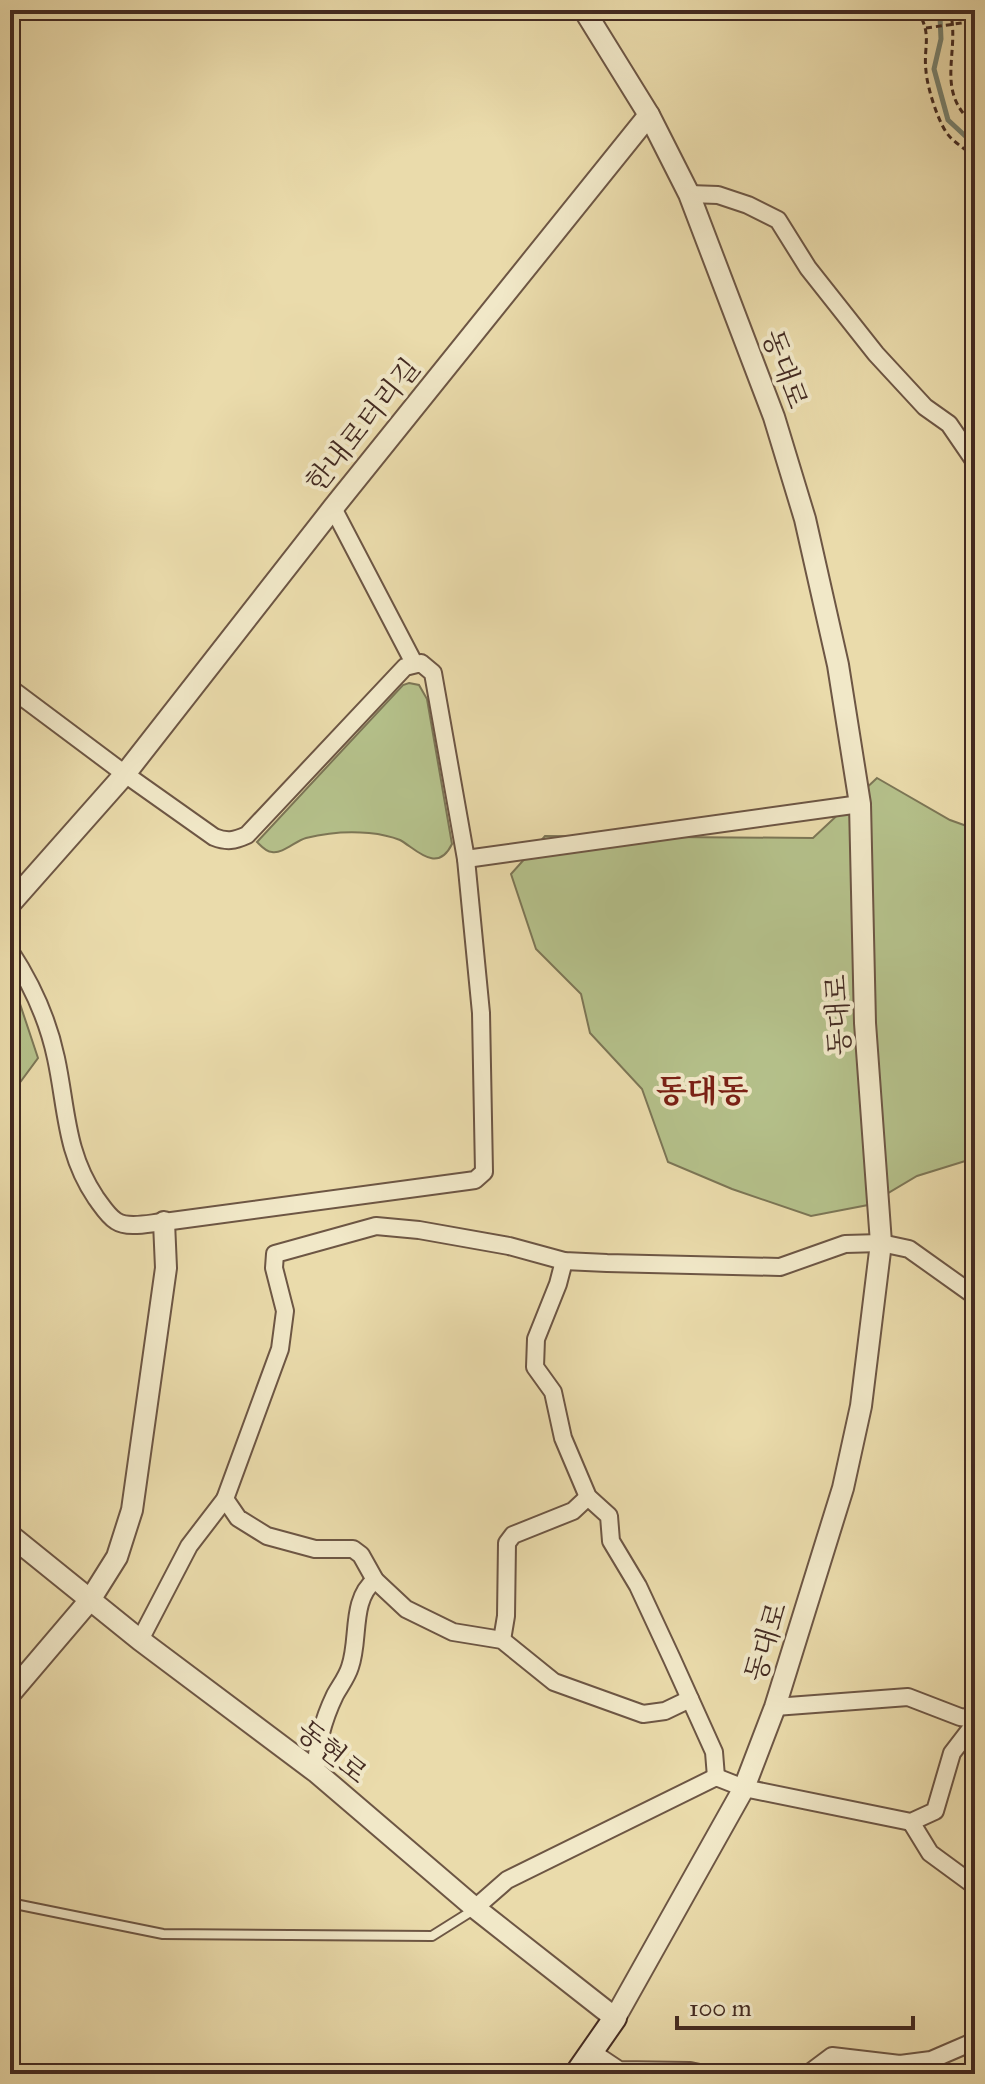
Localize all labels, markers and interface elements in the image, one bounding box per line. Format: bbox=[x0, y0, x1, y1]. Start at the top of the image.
street label: 동대로 bbox=[755, 325, 815, 413]
street label: 한내로터리길 bbox=[298, 351, 428, 499]
street label: 동대로 bbox=[818, 974, 858, 1056]
district label: 동대동 bbox=[656, 1072, 748, 1111]
street label: 동대로 bbox=[737, 1598, 795, 1686]
street label: 동현로 bbox=[289, 1713, 375, 1791]
scale bar bbox=[677, 1980, 913, 2030]
text: 100 m bbox=[689, 1993, 752, 2023]

